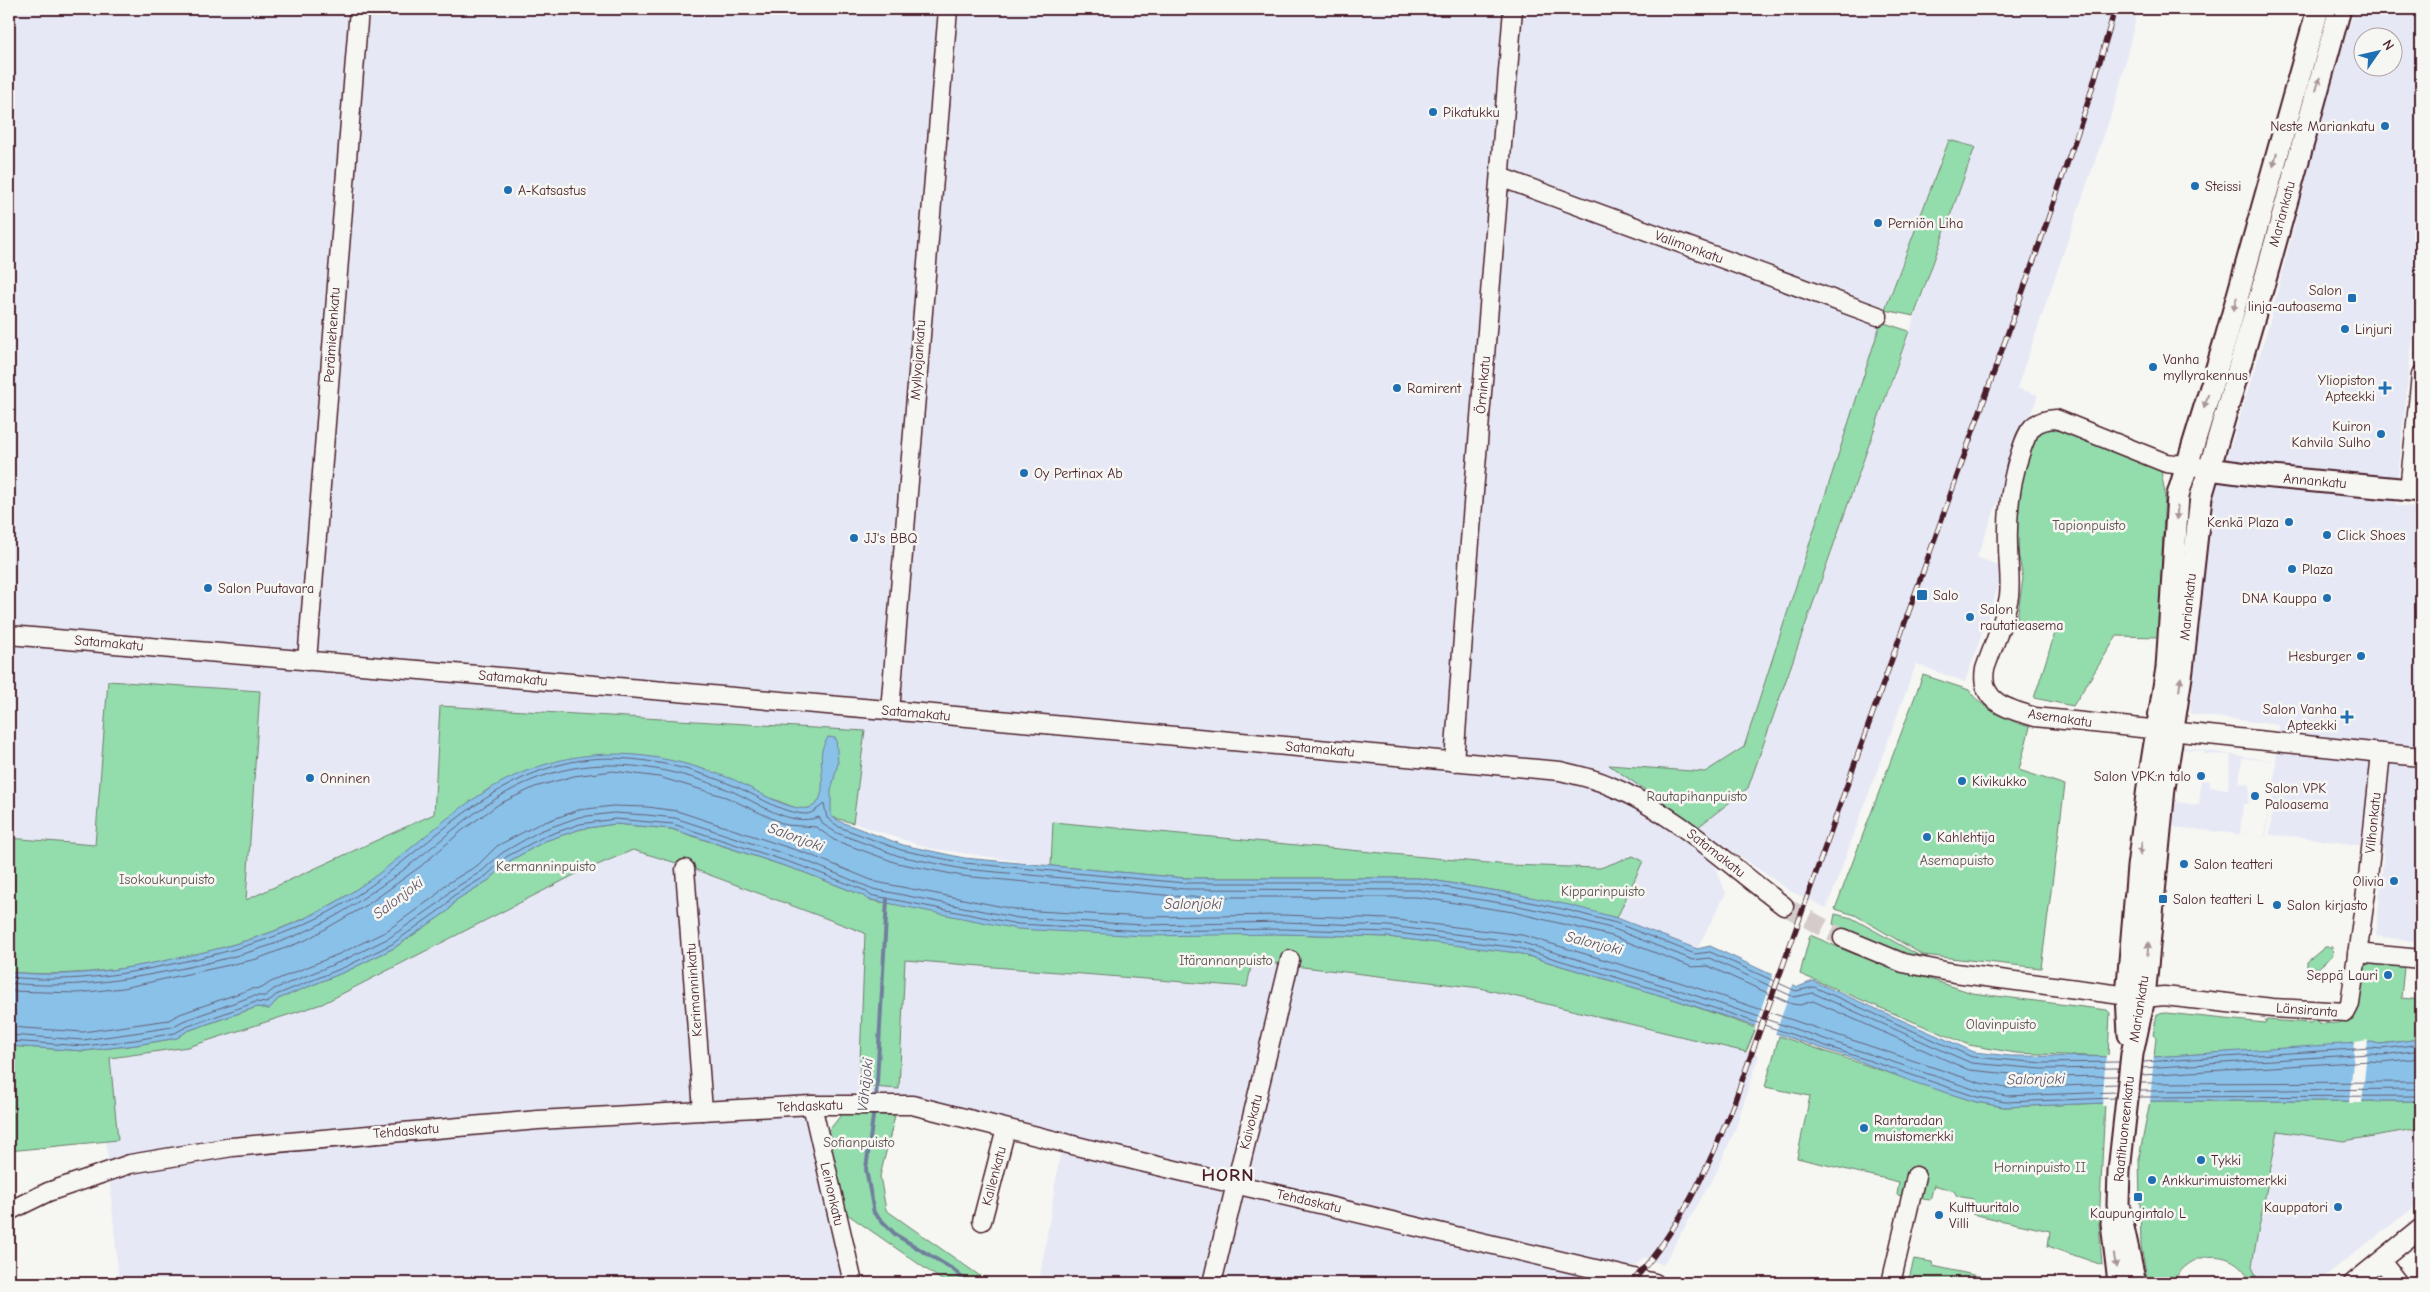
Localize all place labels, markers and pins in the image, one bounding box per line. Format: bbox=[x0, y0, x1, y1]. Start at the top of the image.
place label: Pikatukku bbox=[1443, 104, 1500, 121]
marker: Pikatukku bbox=[1427, 106, 1439, 118]
place label: Neste Mariankatu bbox=[2270, 118, 2375, 135]
marker: Neste Mariankatu bbox=[2379, 120, 2391, 132]
place label: Steissi bbox=[2205, 178, 2241, 195]
marker: Steissi bbox=[2189, 180, 2201, 192]
place label: A-Katsastus bbox=[518, 182, 586, 199]
marker: A-Katsastus bbox=[502, 184, 514, 196]
place label: Perniön Liha bbox=[1888, 215, 1963, 232]
marker: Perniön Liha bbox=[1872, 217, 1884, 229]
place label: Salon linja-autoasema bbox=[2248, 282, 2342, 315]
marker: Salon linja-autoasema bbox=[2346, 292, 2358, 304]
place label: Linjuri bbox=[2355, 321, 2392, 338]
marker: Linjuri bbox=[2339, 323, 2351, 335]
place label: Vanha myllyrakennus bbox=[2163, 351, 2248, 384]
marker: Vanha myllyrakennus bbox=[2147, 361, 2159, 373]
place label: Yliopiston Apteekki bbox=[2318, 372, 2375, 405]
place label: Ramirent bbox=[1407, 380, 1462, 397]
marker: Ramirent bbox=[1391, 382, 1403, 394]
marker: Yliopiston Apteekki bbox=[2379, 382, 2391, 394]
place label: Kuiron Kahvila Sulho bbox=[2292, 418, 2371, 451]
marker: Kuiron Kahvila Sulho bbox=[2375, 428, 2387, 440]
place label: Oy Pertinax Ab bbox=[1034, 465, 1123, 482]
marker: Oy Pertinax Ab bbox=[1018, 467, 1030, 479]
place label: Kenkä Plaza bbox=[2207, 514, 2279, 531]
marker: Kenkä Plaza bbox=[2283, 516, 2295, 528]
place label: Click Shoes bbox=[2337, 527, 2406, 544]
marker: Click Shoes bbox=[2321, 529, 2333, 541]
place label: JJ's BBQ bbox=[864, 530, 917, 547]
marker: JJ's BBQ bbox=[848, 532, 860, 544]
place label: Plaza bbox=[2302, 561, 2333, 578]
marker: Plaza bbox=[2286, 563, 2298, 575]
place label: Salon Puutavara bbox=[218, 580, 314, 597]
marker: Salon Puutavara bbox=[202, 582, 214, 594]
place label: Salo bbox=[1933, 587, 1958, 604]
marker: Salo bbox=[1915, 588, 1929, 602]
place label: DNA Kauppa bbox=[2242, 590, 2317, 607]
marker: DNA Kauppa bbox=[2321, 592, 2333, 604]
place label: Salon rautatieasema bbox=[1980, 601, 2064, 634]
marker: Salon rautatieasema bbox=[1964, 611, 1976, 623]
place label: Hesburger bbox=[2288, 648, 2351, 665]
marker: Hesburger bbox=[2355, 650, 2367, 662]
place label: Salon Vanha Apteekki bbox=[2263, 701, 2337, 734]
marker: Salon Vanha Apteekki bbox=[2341, 711, 2353, 723]
place label: Salon VPK:n talo bbox=[2094, 768, 2191, 785]
place label: Onninen bbox=[320, 770, 370, 787]
marker: Salon VPK:n talo bbox=[2195, 770, 2207, 782]
marker: Onninen bbox=[304, 772, 316, 784]
place label: Kivikukko bbox=[1972, 773, 2027, 790]
marker: Kivikukko bbox=[1956, 775, 1968, 787]
place label: Salon VPK Paloasema bbox=[2265, 780, 2329, 813]
marker: Salon VPK Paloasema bbox=[2249, 790, 2261, 802]
place label: Kahlehtija bbox=[1937, 829, 1995, 846]
marker: Kahlehtija bbox=[1921, 831, 1933, 843]
place label: Salon teatteri bbox=[2194, 856, 2273, 873]
marker: Salon teatteri bbox=[2178, 858, 2190, 870]
place label: Olivia bbox=[2353, 873, 2384, 890]
marker: Olivia bbox=[2388, 875, 2400, 887]
place label: Salon teatteri L bbox=[2173, 891, 2264, 908]
marker: Salon teatteri L bbox=[2157, 893, 2169, 905]
place label: Salon kirjasto bbox=[2287, 897, 2368, 914]
marker: Salon kirjasto bbox=[2271, 899, 2283, 911]
place label: Seppä Lauri bbox=[2307, 967, 2378, 984]
marker: Seppä Lauri bbox=[2382, 969, 2394, 981]
place label: Rantaradan muistomerkki bbox=[1874, 1112, 1954, 1145]
marker: Rantaradan muistomerkki bbox=[1858, 1122, 1870, 1134]
place label: Tykki bbox=[2211, 1152, 2241, 1169]
marker: Tykki bbox=[2195, 1154, 2207, 1166]
place label: Ankkurimuistomerkki bbox=[2162, 1172, 2287, 1189]
marker: Ankkurimuistomerkki bbox=[2146, 1174, 2158, 1186]
marker: Kaupungintalo L bbox=[2132, 1191, 2144, 1203]
place label: Kulttuuritalo Villi bbox=[1949, 1199, 2019, 1232]
place label: Kauppatori bbox=[2264, 1199, 2328, 1216]
marker: Kauppatori bbox=[2332, 1201, 2344, 1213]
place label: Kaupungintalo L bbox=[2090, 1205, 2186, 1222]
marker: Kulttuuritalo Villi bbox=[1933, 1209, 1945, 1221]

